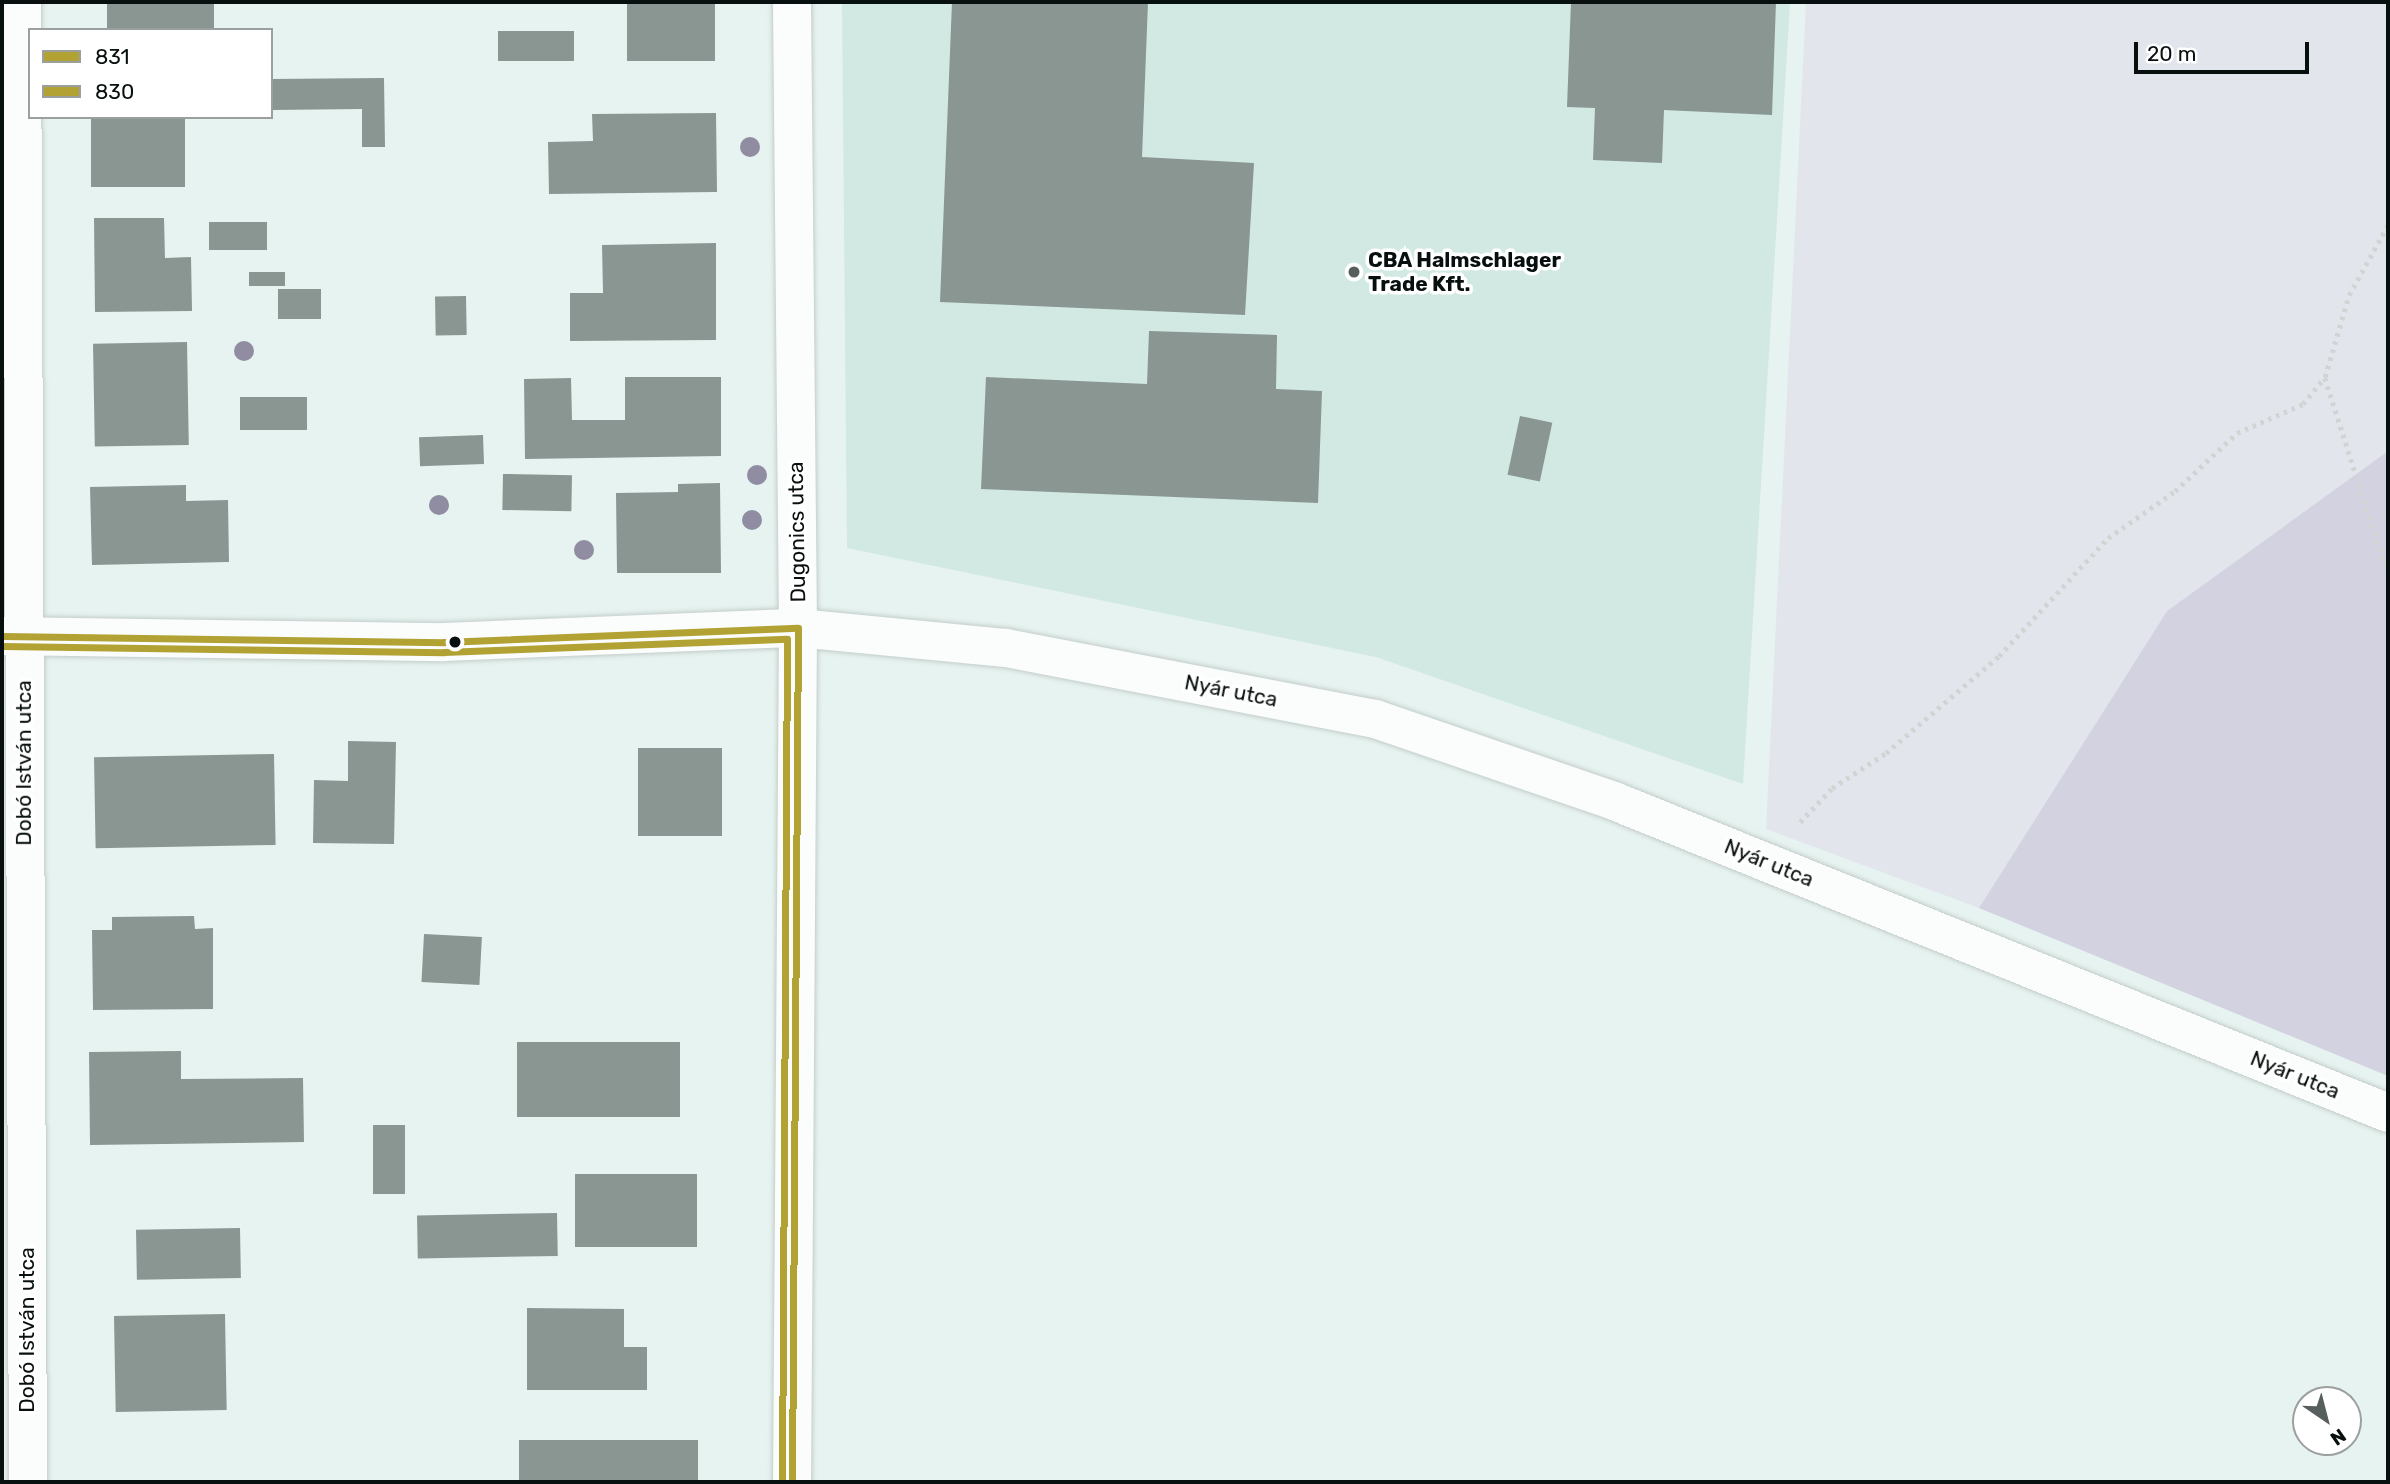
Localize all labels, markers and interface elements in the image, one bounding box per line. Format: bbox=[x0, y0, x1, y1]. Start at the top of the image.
legend bbox=[28, 28, 273, 119]
scale bar bbox=[2138, 28, 2313, 72]
text: 20 m bbox=[2147, 41, 2196, 66]
text: 831 bbox=[95, 44, 130, 69]
text: 830 bbox=[95, 79, 134, 104]
place label: CBA Halmschlager Trade Kft. bbox=[1368, 247, 1561, 297]
marker: CBA Halmschlager Trade Kft. bbox=[1346, 264, 1362, 280]
street label: Dugonics utca bbox=[783, 461, 811, 603]
unlabelled marker bbox=[448, 635, 462, 649]
street label: Nyár utca bbox=[1182, 670, 1280, 712]
street label: Dobó István utca bbox=[11, 680, 37, 846]
street label: Nyár utca bbox=[1720, 834, 1818, 892]
street label: Nyár utca bbox=[2246, 1046, 2344, 1104]
street label: Dobó István utca bbox=[14, 1247, 40, 1413]
north arrow bbox=[2292, 1386, 2362, 1456]
text: N bbox=[2326, 1424, 2350, 1450]

